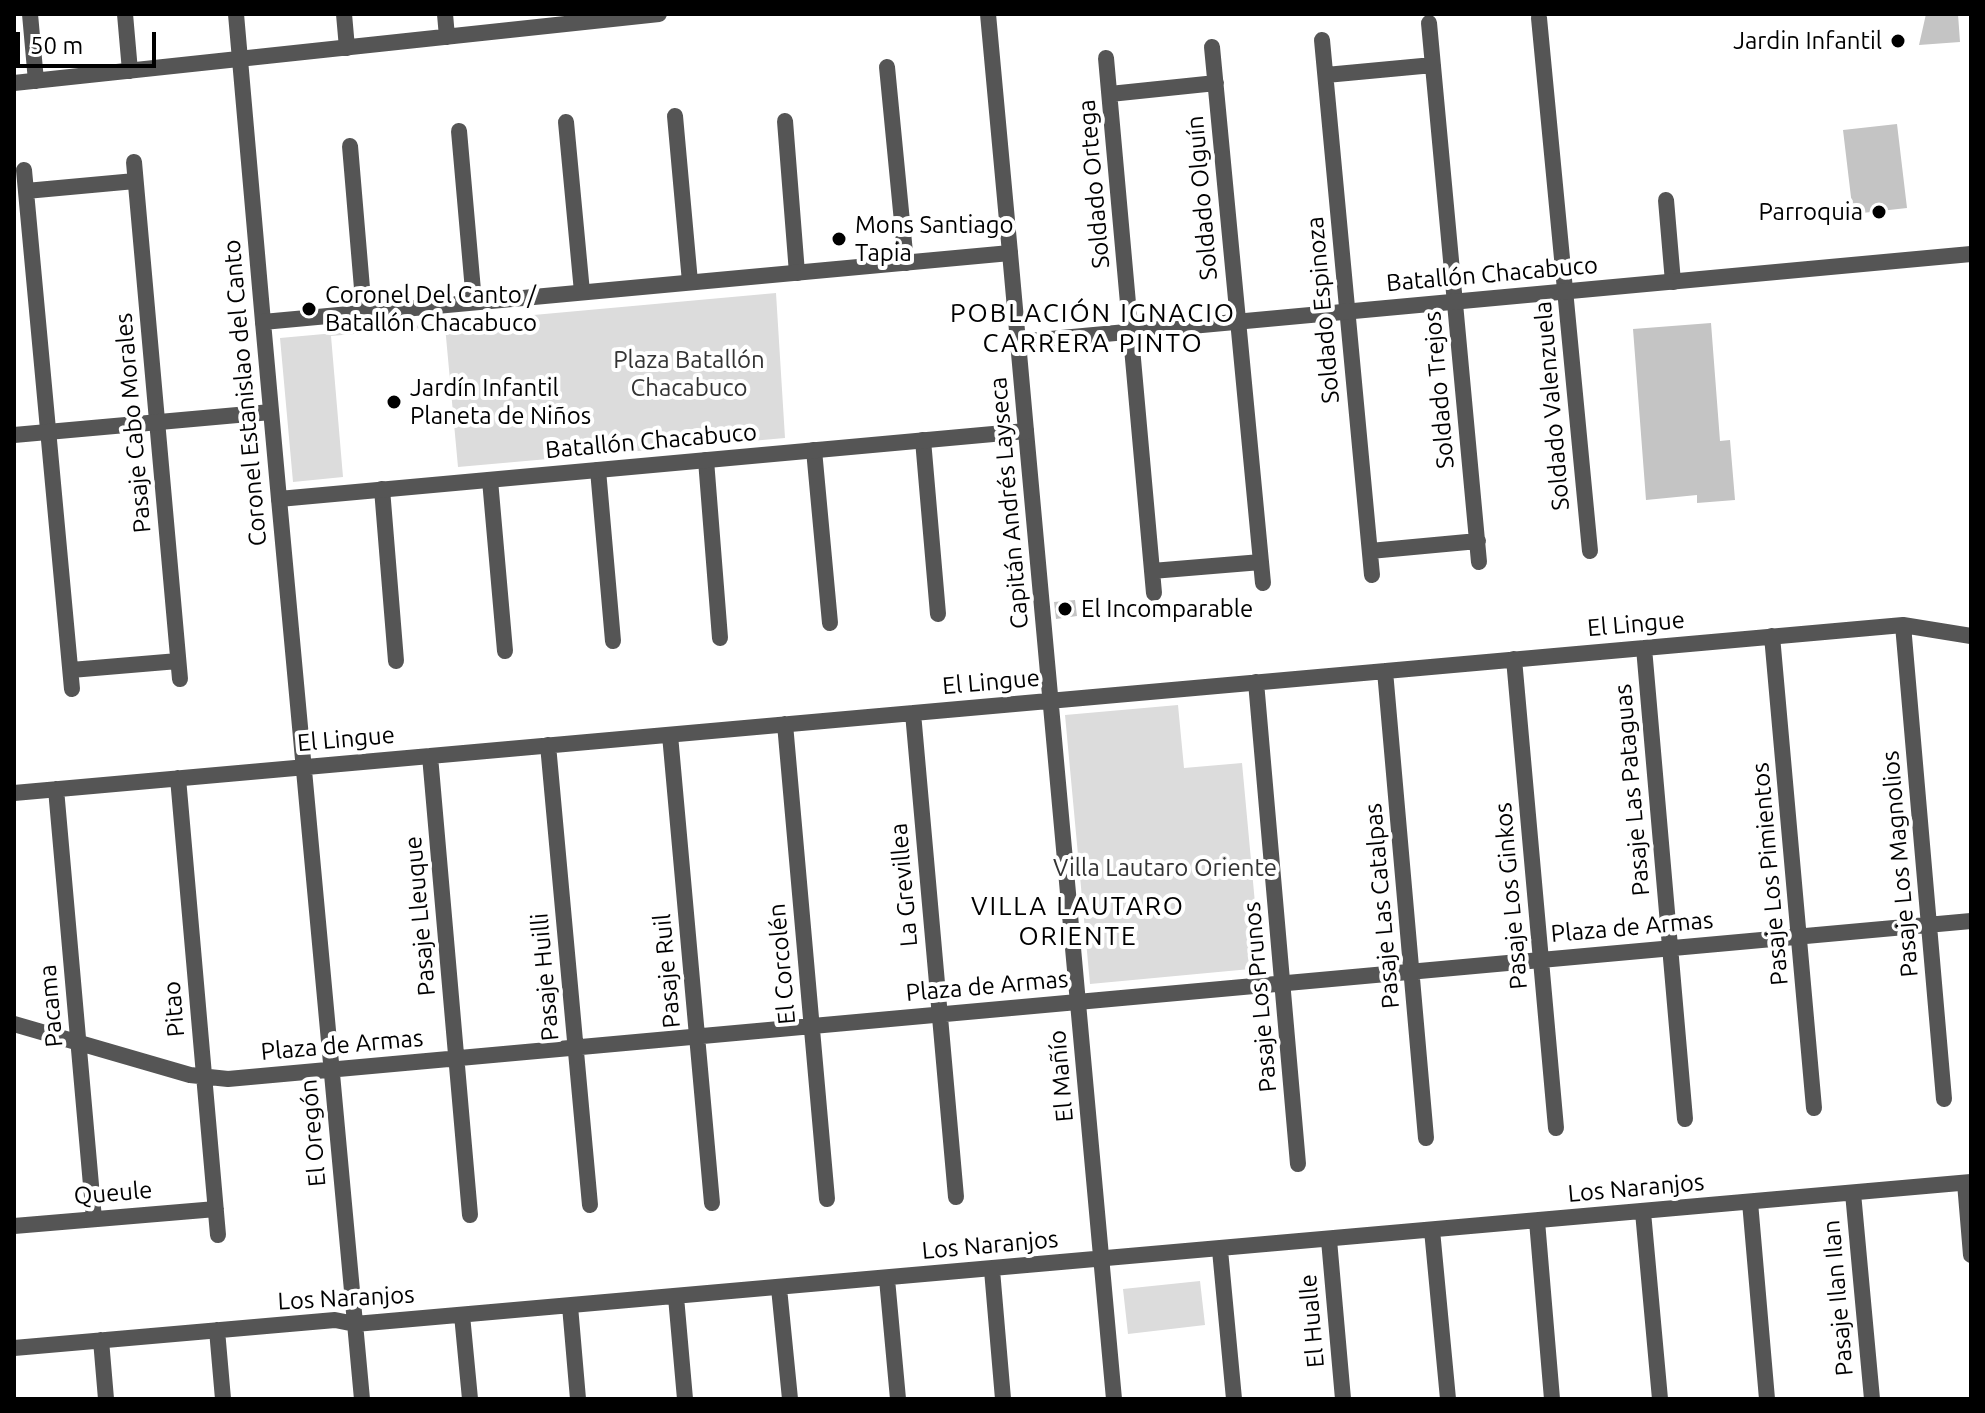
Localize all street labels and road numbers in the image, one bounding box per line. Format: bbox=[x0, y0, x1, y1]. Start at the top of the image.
street label: Soldado Ortega bbox=[1072, 98, 1116, 270]
street label: Soldado Olguín bbox=[1180, 115, 1224, 281]
street label: Soldado Espinoza bbox=[1300, 215, 1346, 405]
street label: Coronel Estanislao del Canto bbox=[217, 239, 273, 547]
street label: Batallón Chacabuco bbox=[1385, 250, 1599, 298]
street label: Soldado Valenzuela bbox=[1529, 300, 1575, 512]
street label: Soldado Trejos bbox=[1418, 310, 1460, 470]
street label: Pasaje Cabo Morales bbox=[109, 312, 157, 534]
street label: Capitán Andrés Layseca bbox=[984, 376, 1034, 630]
street label: Batallón Chacabuco bbox=[544, 417, 758, 465]
street label: El Lingue bbox=[1586, 605, 1686, 643]
street label: El Lingue bbox=[941, 663, 1041, 701]
street label: Pasaje Las Pataguas bbox=[1608, 683, 1656, 897]
street label: El Lingue bbox=[296, 720, 396, 758]
street label: Pasaje Los Magnolios bbox=[1876, 750, 1924, 978]
street label: Pasaje Los Pimientos bbox=[1746, 761, 1794, 987]
street label: Pasaje Los Ginkos bbox=[1488, 801, 1534, 991]
street label: Pasaje Las Catalpas bbox=[1359, 802, 1405, 1010]
street label: La Grevillea bbox=[884, 822, 924, 948]
street label: Pasaje Lleuque bbox=[399, 835, 441, 997]
street label: Pasaje Los Prunos bbox=[1237, 900, 1283, 1094]
street label: El Corcolén bbox=[762, 902, 802, 1026]
street label: Plaza de Armas bbox=[1550, 906, 1714, 948]
street label: Pasaje Huilli bbox=[525, 912, 565, 1042]
street label: Pasaje Ruil bbox=[648, 913, 686, 1029]
street label: Pacama bbox=[33, 963, 69, 1049]
street label: Plaza de Armas bbox=[905, 965, 1069, 1007]
street label: Pitao bbox=[157, 980, 191, 1038]
street label: Plaza de Armas bbox=[260, 1024, 424, 1066]
street label: El Mañío bbox=[1043, 1029, 1079, 1123]
street label: El Oregón bbox=[294, 1078, 332, 1188]
street label: Los Naranjos bbox=[1566, 1168, 1706, 1208]
street label: Queule bbox=[72, 1175, 154, 1211]
street label: Pasaje Ilan Ilan bbox=[1817, 1219, 1859, 1377]
street label: Los Naranjos bbox=[920, 1225, 1060, 1265]
street label: El Hualle bbox=[1294, 1273, 1330, 1369]
street label: Los Naranjos bbox=[277, 1280, 415, 1316]

